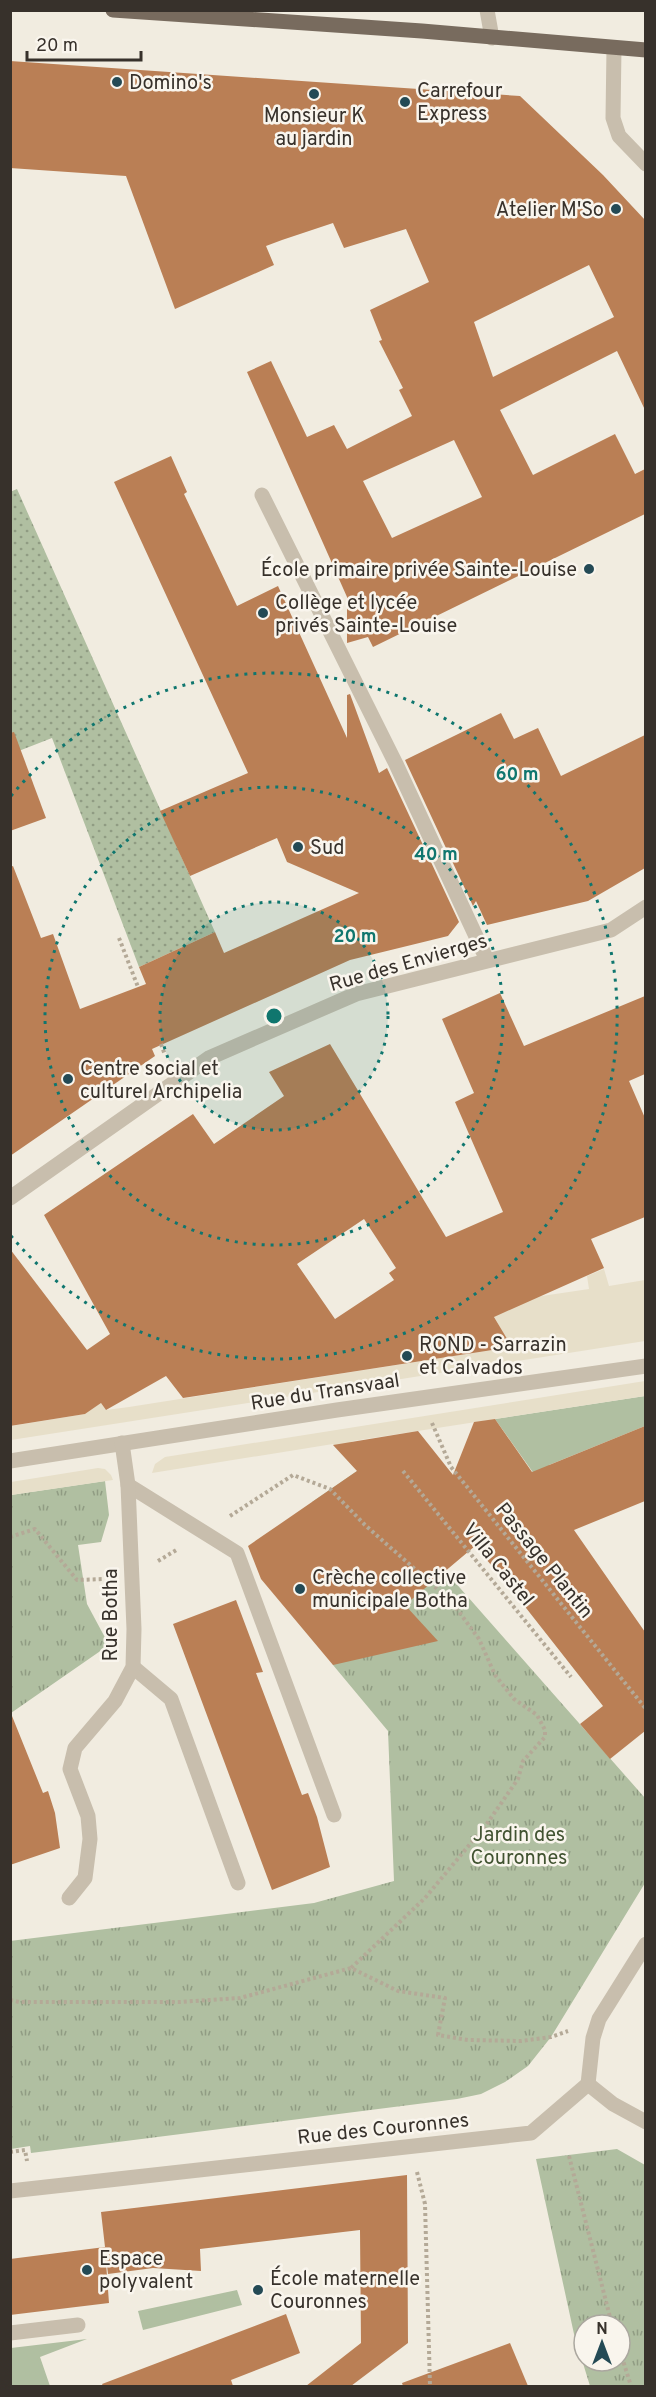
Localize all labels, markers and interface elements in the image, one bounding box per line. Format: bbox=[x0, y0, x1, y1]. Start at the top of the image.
scale bar bbox=[27, 24, 141, 62]
text: 20 m bbox=[36, 35, 78, 58]
place label: Domino's bbox=[129, 71, 212, 97]
marker: Domino's bbox=[110, 75, 124, 89]
place label: Carrefour Express bbox=[417, 79, 503, 128]
marker: Monsieur K au jardin bbox=[307, 87, 321, 101]
marker: Carrefour Express bbox=[398, 95, 412, 109]
place label: Monsieur K au jardin bbox=[264, 104, 364, 153]
place label: Atelier M'So bbox=[496, 198, 604, 224]
marker: Atelier M'So bbox=[609, 202, 623, 216]
place label: École primaire privée Sainte-Louise bbox=[261, 556, 577, 584]
marker: École primaire privée Sainte-Louise bbox=[582, 562, 596, 576]
place label: Collège et lycée privés Sainte-Louise bbox=[275, 591, 457, 640]
marker: Collège et lycée privés Sainte-Louise bbox=[256, 606, 270, 620]
text: 60 m bbox=[495, 764, 539, 787]
place label: Sud bbox=[310, 836, 344, 862]
marker: Sud bbox=[291, 840, 305, 854]
text: 40 m bbox=[414, 844, 458, 867]
text: 20 m bbox=[333, 926, 377, 949]
street label: Rue des Envierges bbox=[326, 929, 491, 999]
centre of rings bbox=[264, 1006, 284, 1026]
place label: Centre social et culturel Archipelia bbox=[80, 1057, 242, 1106]
marker: Centre social et culturel Archipelia bbox=[61, 1072, 75, 1086]
place label: ROND - Sarrazin et Calvados bbox=[419, 1333, 567, 1382]
marker: ROND - Sarrazin et Calvados bbox=[400, 1349, 414, 1363]
street label: Rue du Transvaal bbox=[249, 1368, 402, 1418]
street label: Passage Plantin bbox=[489, 1498, 598, 1625]
street label: Villa Castel bbox=[456, 1518, 539, 1612]
place label: Crèche collective municipale Botha bbox=[312, 1566, 468, 1615]
street label: Rue Botha bbox=[99, 1569, 125, 1661]
marker: Crèche collective municipale Botha bbox=[293, 1582, 307, 1596]
park label: Jardin des Couronnes bbox=[471, 1823, 567, 1872]
street label: Rue des Couronnes bbox=[296, 2108, 470, 2152]
place label: Espace polyvalent bbox=[99, 2247, 193, 2296]
marker: Espace polyvalent bbox=[80, 2263, 94, 2277]
place label: École maternelle Couronnes bbox=[270, 2265, 420, 2316]
marker: École maternelle Couronnes bbox=[251, 2283, 265, 2297]
north arrow bbox=[572, 2313, 632, 2373]
text: N bbox=[596, 2320, 608, 2340]

